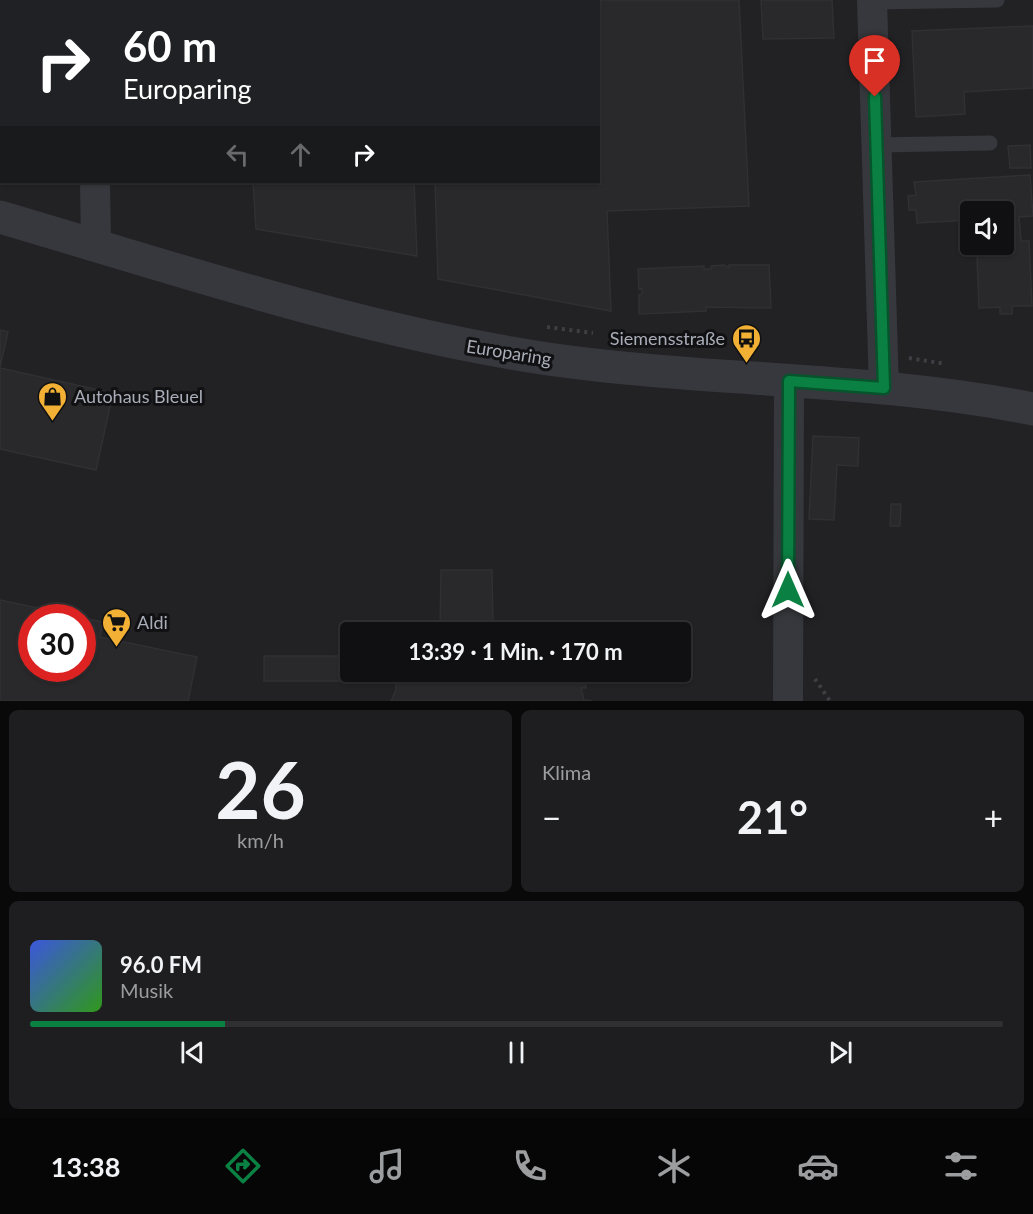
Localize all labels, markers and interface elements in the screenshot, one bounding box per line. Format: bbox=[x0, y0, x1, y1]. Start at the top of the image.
text: 60 m bbox=[123, 21, 217, 71]
icon: right bbox=[24, 24, 102, 102]
pin bbox=[849, 35, 900, 97]
icon: arrive bbox=[858, 44, 891, 77]
text: Europaring bbox=[123, 72, 252, 105]
icon: left bbox=[221, 138, 254, 171]
icon: ahead bbox=[284, 138, 317, 171]
icon: right bbox=[347, 138, 380, 171]
map controls bbox=[960, 201, 1014, 255]
button: sound bbox=[960, 201, 1014, 255]
bus stop icon: Siemensstraße bbox=[730, 322, 762, 364]
place label: Siemensstraße bbox=[610, 327, 725, 349]
street label: Europaring bbox=[465, 334, 553, 370]
shop icon: Autohaus Bleuel bbox=[37, 380, 69, 422]
place label: Autohaus Bleuel bbox=[74, 385, 203, 407]
position arrow bbox=[756, 558, 820, 622]
speed limit sign: 30 bbox=[18, 604, 96, 682]
supermarket icon: Aldi bbox=[100, 606, 132, 648]
place label: Aldi bbox=[137, 611, 168, 633]
text: 13:39 · 1 Min. · 170 m bbox=[408, 638, 623, 665]
text: 26 bbox=[215, 742, 306, 836]
text: Klima bbox=[542, 760, 591, 784]
text: 21° bbox=[737, 790, 808, 844]
text: − bbox=[542, 797, 561, 837]
text: + bbox=[984, 797, 1003, 837]
text: km/h bbox=[237, 828, 284, 852]
text: 96.0 FM bbox=[120, 951, 202, 978]
text: Musik bbox=[120, 978, 173, 1002]
icon: previous bbox=[176, 1036, 209, 1069]
icon: pause bbox=[500, 1036, 533, 1069]
icon: next bbox=[824, 1036, 857, 1069]
icon: directions bbox=[222, 1145, 264, 1187]
icon: music bbox=[366, 1145, 408, 1187]
icon: phone bbox=[509, 1145, 551, 1187]
icon: climate bbox=[653, 1145, 695, 1187]
icon: car bbox=[797, 1145, 839, 1187]
icon: filters bbox=[940, 1145, 982, 1187]
text: 13:38 bbox=[51, 1150, 120, 1183]

